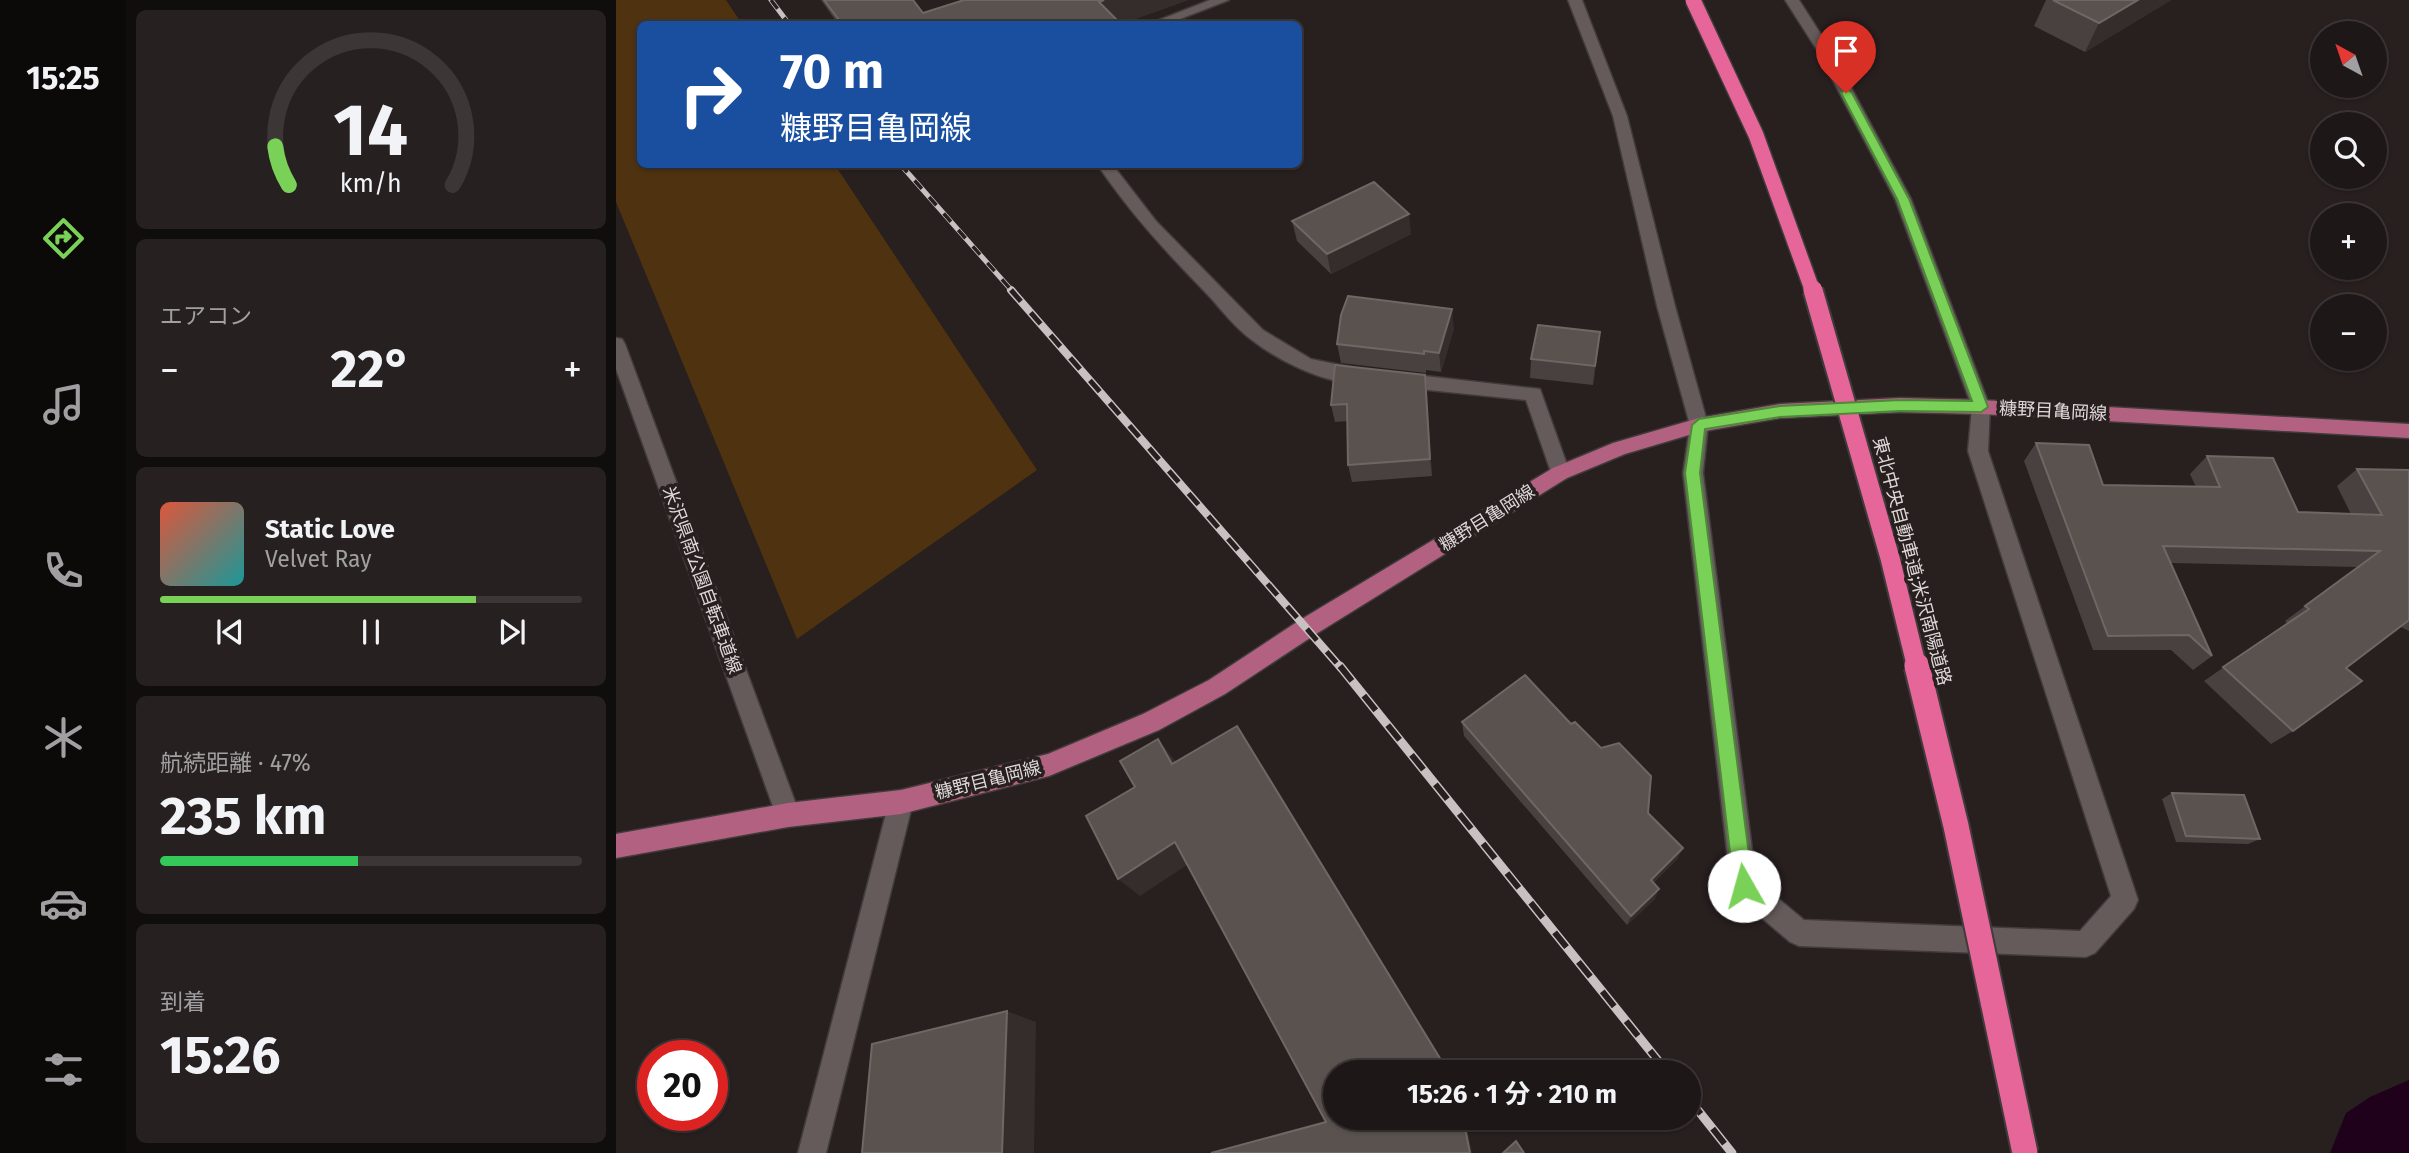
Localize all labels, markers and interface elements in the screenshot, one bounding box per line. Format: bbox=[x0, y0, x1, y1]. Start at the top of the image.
pin bbox=[1816, 21, 1876, 93]
north arrow bbox=[2310, 21, 2387, 98]
map controls bbox=[2310, 21, 2387, 371]
icon: arrive bbox=[1827, 32, 1865, 70]
text: 70 m bbox=[780, 42, 884, 101]
icon: right bbox=[665, 49, 756, 140]
text: 15:25 bbox=[26, 59, 100, 97]
text: 14 bbox=[334, 88, 408, 175]
text: 糠野目亀岡線 bbox=[780, 109, 972, 147]
button: search bbox=[2310, 112, 2387, 189]
text: km/h bbox=[340, 169, 402, 199]
button: + bbox=[2310, 203, 2387, 280]
icon: directions bbox=[39, 214, 88, 263]
button: − bbox=[2310, 294, 2387, 371]
text: エアコン bbox=[160, 302, 252, 330]
text: 22° bbox=[331, 338, 411, 401]
text: − bbox=[160, 347, 179, 393]
text: + bbox=[563, 347, 582, 393]
icon: music bbox=[39, 380, 88, 429]
street label: 糠野目亀岡線 bbox=[1998, 397, 2108, 425]
street label: 東北中央自動車道;米沢南陽道路 bbox=[1868, 434, 1956, 688]
street label: 糠野目亀岡線 bbox=[1435, 480, 1539, 556]
street label: 米沢県南公園自転車道線 bbox=[658, 483, 746, 677]
text: Static Love bbox=[265, 514, 395, 545]
text: Velvet Ray bbox=[265, 545, 372, 573]
icon: phone bbox=[39, 546, 88, 595]
icon: previous bbox=[211, 613, 249, 651]
icon: pause bbox=[352, 613, 390, 651]
icon: next bbox=[493, 613, 531, 651]
icon: climate bbox=[39, 713, 88, 762]
text: 航続距離 · 47% bbox=[160, 749, 311, 777]
street label: 糠野目亀岡線 bbox=[933, 756, 1043, 804]
text: 235 km bbox=[160, 785, 327, 848]
position arrow bbox=[1707, 849, 1781, 923]
icon: car bbox=[39, 879, 88, 928]
text: 到着 bbox=[160, 988, 206, 1016]
text: 15:26 bbox=[160, 1024, 281, 1087]
speed limit sign: 20 bbox=[637, 1040, 728, 1131]
icon: filters bbox=[39, 1045, 88, 1094]
text: 15:26 · 1 分 · 210 m bbox=[1407, 1079, 1617, 1110]

